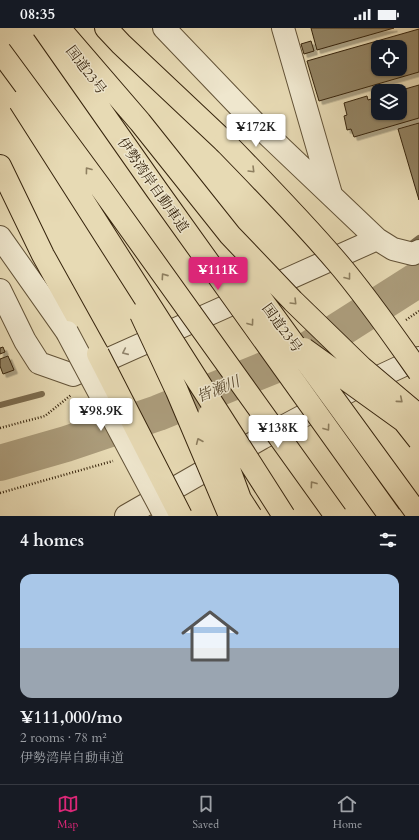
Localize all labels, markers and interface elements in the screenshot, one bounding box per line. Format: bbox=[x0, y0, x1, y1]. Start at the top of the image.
text: 08:35 bbox=[20, 4, 55, 24]
map controls bbox=[371, 40, 407, 120]
button: locate bbox=[371, 40, 407, 76]
street label: 国道23号 bbox=[61, 42, 111, 98]
button: layers bbox=[371, 84, 407, 120]
pin: ¥172K bbox=[228, 114, 284, 148]
text: ¥172K bbox=[236, 118, 276, 136]
street label: 伊勢湾岸自動車道 bbox=[113, 134, 193, 236]
one-way arrow bbox=[247, 165, 255, 173]
one-way arrow bbox=[86, 168, 93, 175]
pin: ¥111K bbox=[190, 257, 246, 291]
text: ¥111K bbox=[198, 261, 238, 279]
one-way arrow bbox=[344, 272, 351, 279]
one-way arrow bbox=[161, 273, 169, 280]
one-way arrow bbox=[289, 297, 297, 305]
street label: 国道23号 bbox=[258, 300, 306, 356]
one-way arrow bbox=[246, 318, 253, 325]
one-way arrow bbox=[121, 347, 129, 355]
water label: 皆瀬川 bbox=[193, 371, 244, 407]
one-way arrow bbox=[395, 395, 402, 402]
pin: ¥98.9K bbox=[68, 398, 134, 432]
text: ¥98.9K bbox=[79, 402, 123, 420]
pin: ¥138K bbox=[250, 415, 306, 449]
text: ¥138K bbox=[258, 419, 298, 437]
one-way arrow bbox=[322, 424, 329, 431]
one-way arrow bbox=[196, 438, 204, 445]
one-way arrow bbox=[311, 482, 318, 489]
text: 4 homes bbox=[20, 529, 84, 552]
icon: filters bbox=[377, 529, 399, 551]
icon: home bbox=[174, 600, 246, 672]
text: ¥111,000/mo bbox=[20, 706, 122, 729]
text: 2 rooms · 78 m² bbox=[20, 729, 107, 747]
text: 伊勢湾岸自動車道 bbox=[20, 749, 124, 767]
tab: Map bbox=[57, 793, 79, 832]
tab: Saved bbox=[192, 793, 219, 832]
tab: Home bbox=[333, 793, 362, 832]

